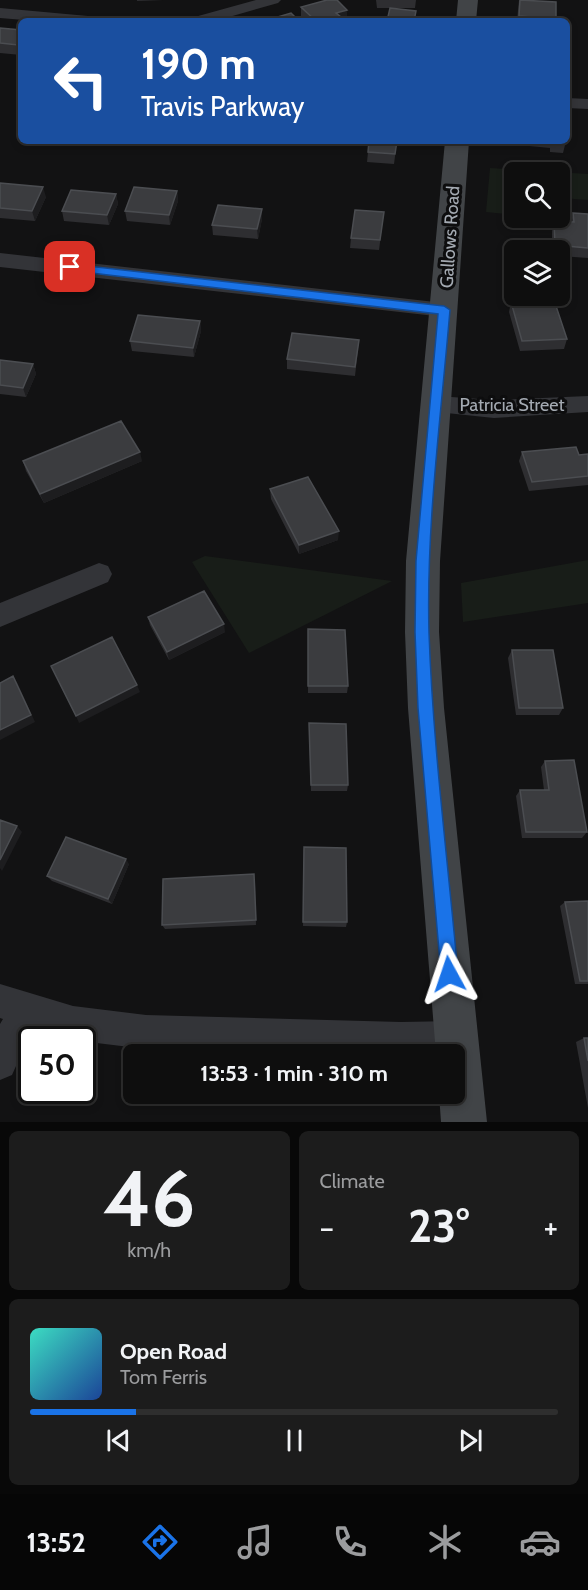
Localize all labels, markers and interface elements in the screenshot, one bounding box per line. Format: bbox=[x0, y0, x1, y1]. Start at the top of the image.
text: 190 m bbox=[141, 38, 256, 90]
icon: left bbox=[42, 42, 120, 120]
text: Travis Parkway bbox=[141, 90, 304, 123]
map controls bbox=[504, 162, 570, 306]
button: search bbox=[504, 162, 570, 228]
street label: Gallows Road bbox=[435, 185, 465, 289]
button: layers bbox=[504, 240, 570, 306]
pin bbox=[44, 241, 95, 292]
icon: arrive bbox=[53, 250, 86, 283]
street label: Patricia Street bbox=[459, 394, 565, 416]
position arrow bbox=[417, 942, 481, 1006]
speed limit sign: 50 bbox=[18, 1026, 96, 1104]
text: 13:53 · 1 min · 310 m bbox=[200, 1060, 388, 1087]
text: 46 bbox=[103, 1151, 195, 1246]
text: Climate bbox=[320, 1169, 385, 1193]
text: 23° bbox=[408, 1199, 469, 1253]
text: − bbox=[320, 1207, 334, 1247]
text: + bbox=[543, 1207, 558, 1247]
text: km/h bbox=[127, 1238, 171, 1262]
text: Open Road bbox=[120, 1338, 227, 1365]
text: Tom Ferris bbox=[120, 1365, 207, 1389]
icon: previous bbox=[102, 1424, 135, 1457]
icon: pause bbox=[278, 1424, 311, 1457]
icon: next bbox=[454, 1424, 487, 1457]
icon: directions bbox=[139, 1521, 181, 1563]
icon: music bbox=[234, 1521, 276, 1563]
icon: phone bbox=[329, 1521, 371, 1563]
icon: climate bbox=[424, 1521, 466, 1563]
icon: car bbox=[519, 1521, 561, 1563]
text: 13:52 bbox=[27, 1526, 86, 1559]

